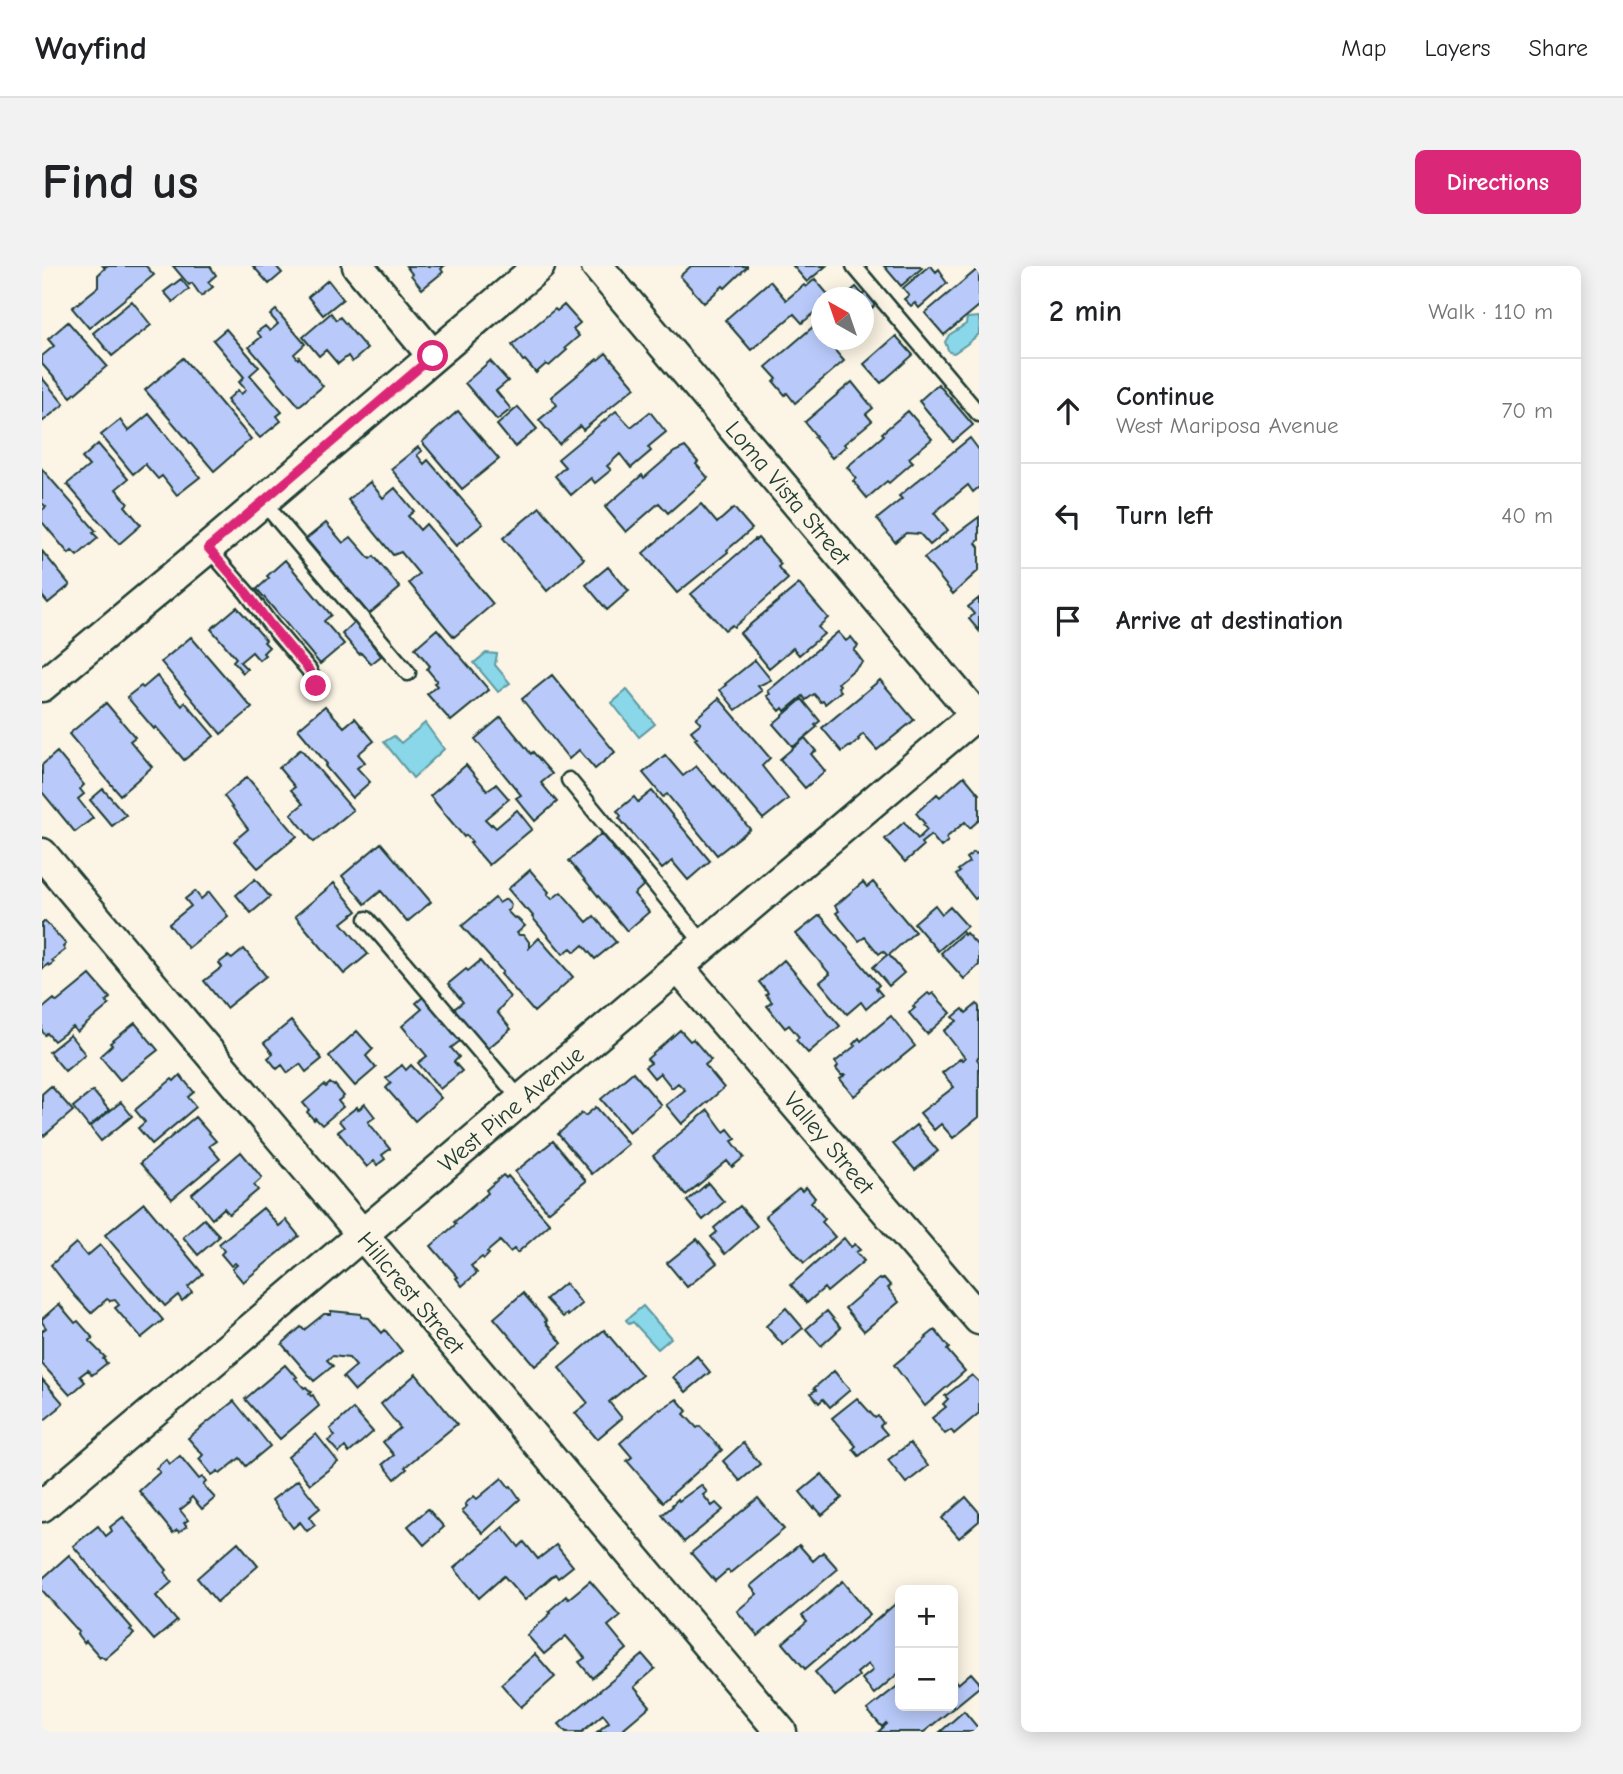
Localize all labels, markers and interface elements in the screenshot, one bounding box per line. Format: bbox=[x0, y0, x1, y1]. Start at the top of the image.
text: Wayfind bbox=[35, 29, 147, 67]
text: Map bbox=[1341, 34, 1387, 62]
text: Layers bbox=[1425, 34, 1490, 62]
text: Share bbox=[1528, 34, 1588, 62]
button: Directions bbox=[1415, 150, 1581, 214]
text: Find us bbox=[42, 154, 198, 210]
north arrow bbox=[811, 287, 874, 350]
text: 2 min bbox=[1049, 294, 1122, 329]
text: Walk · 110 m bbox=[1428, 298, 1553, 325]
route start bbox=[417, 340, 448, 371]
text: Continue bbox=[1116, 382, 1214, 412]
icon: ahead bbox=[1049, 392, 1087, 430]
text: 70 m bbox=[1501, 397, 1553, 424]
text: West Mariposa Avenue bbox=[1116, 412, 1339, 439]
street label: Loma Vista Street bbox=[720, 415, 857, 572]
icon: left bbox=[1049, 497, 1087, 535]
text: Turn left bbox=[1116, 501, 1213, 531]
text: 40 m bbox=[1501, 502, 1553, 529]
icon: arrive bbox=[1049, 602, 1087, 640]
text: Arrive at destination bbox=[1116, 606, 1343, 636]
route end bbox=[300, 670, 331, 701]
street label: West Pine Avenue bbox=[433, 1040, 589, 1178]
street label: Valley Street bbox=[778, 1086, 881, 1201]
street label: Hillcrest Street bbox=[352, 1226, 471, 1361]
map controls bbox=[895, 1585, 958, 1711]
button: + bbox=[895, 1585, 958, 1648]
button: − bbox=[895, 1648, 958, 1711]

